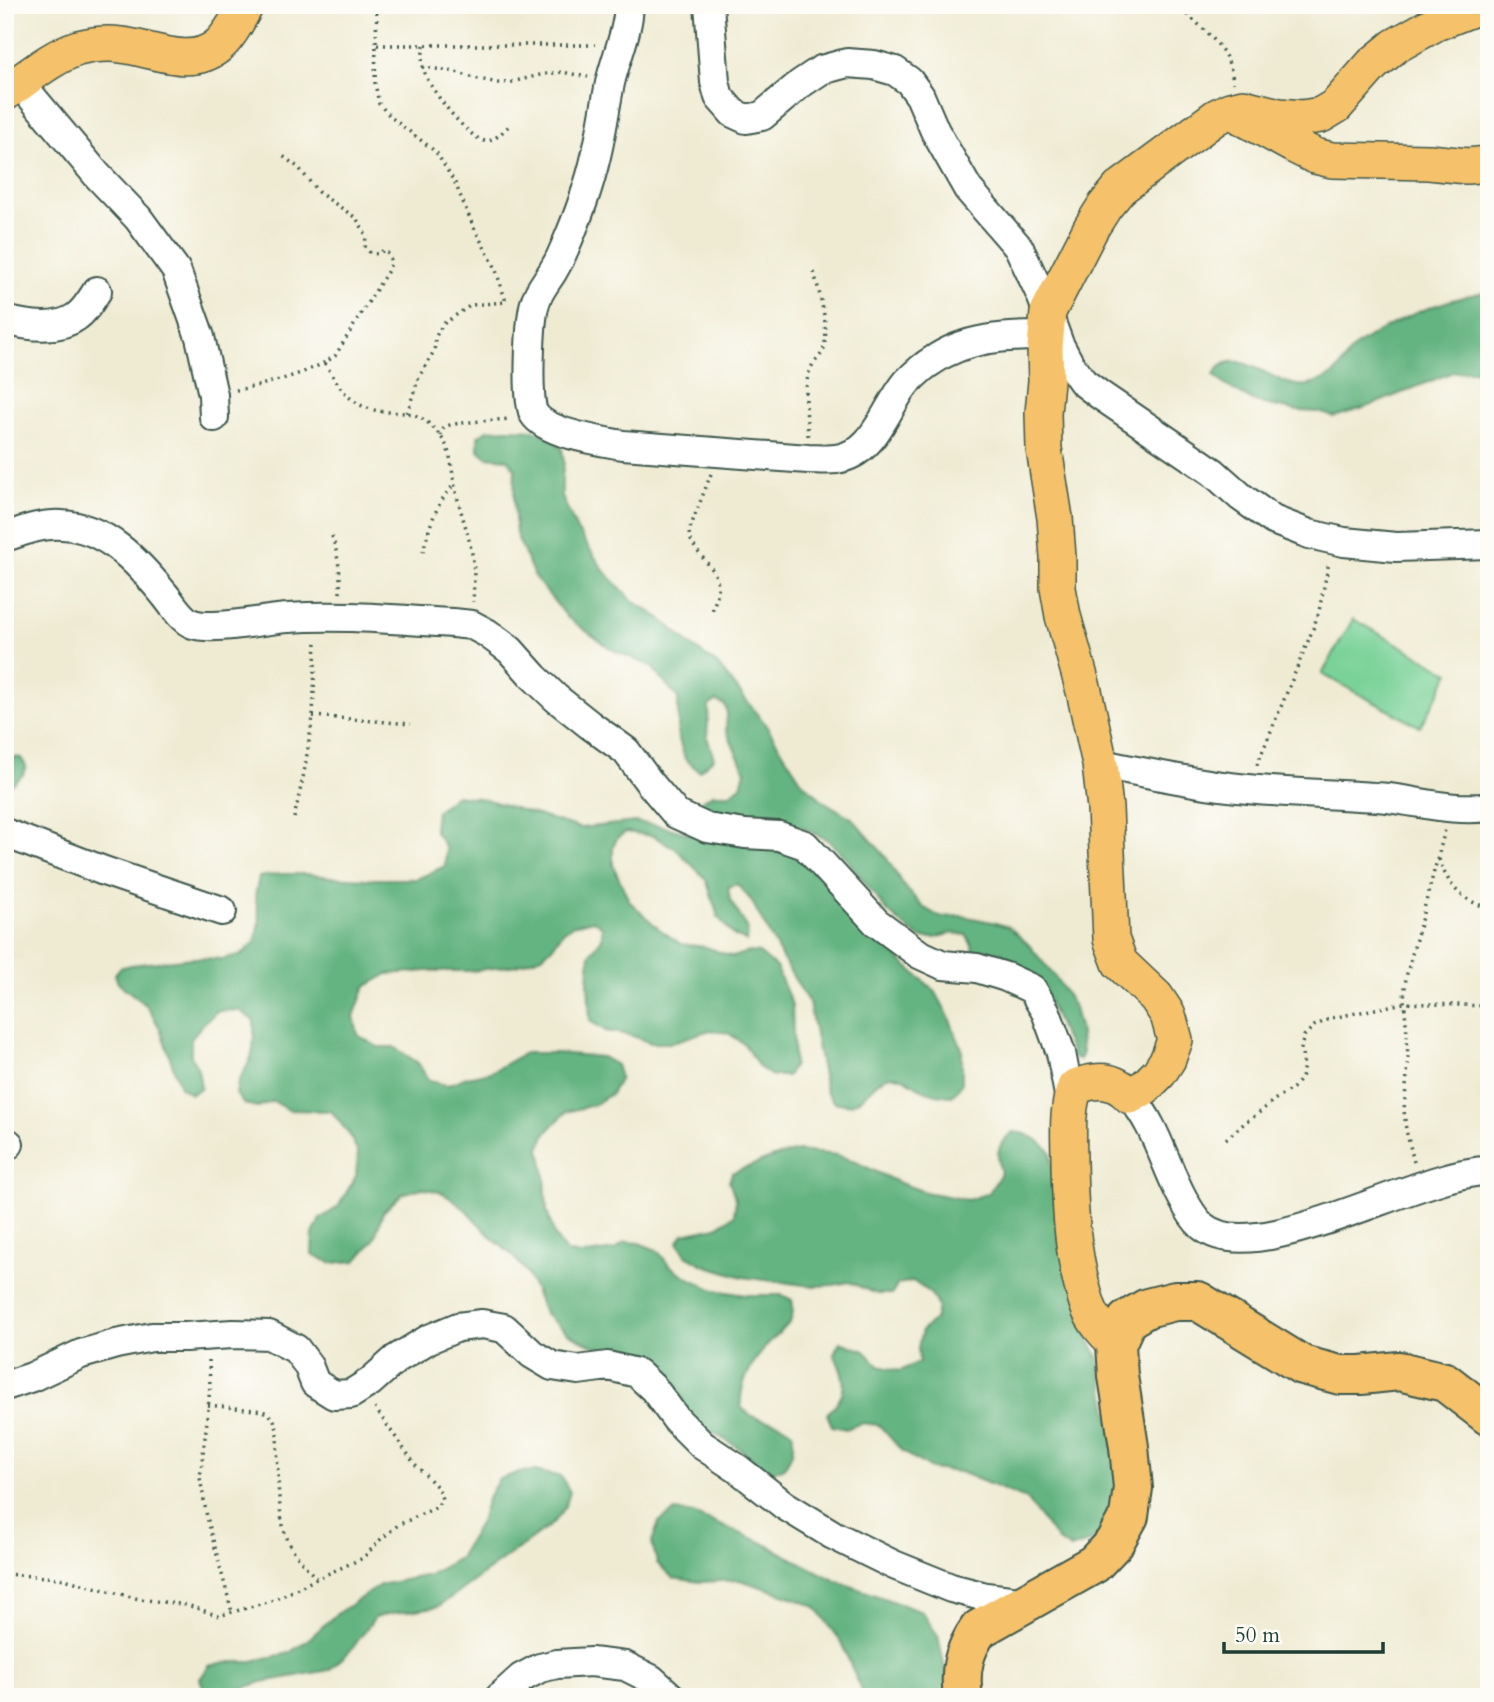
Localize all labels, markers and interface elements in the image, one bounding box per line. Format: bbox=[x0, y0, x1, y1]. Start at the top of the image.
scale bar bbox=[1224, 1611, 1384, 1655]
text: 50 m bbox=[1235, 1621, 1280, 1650]

